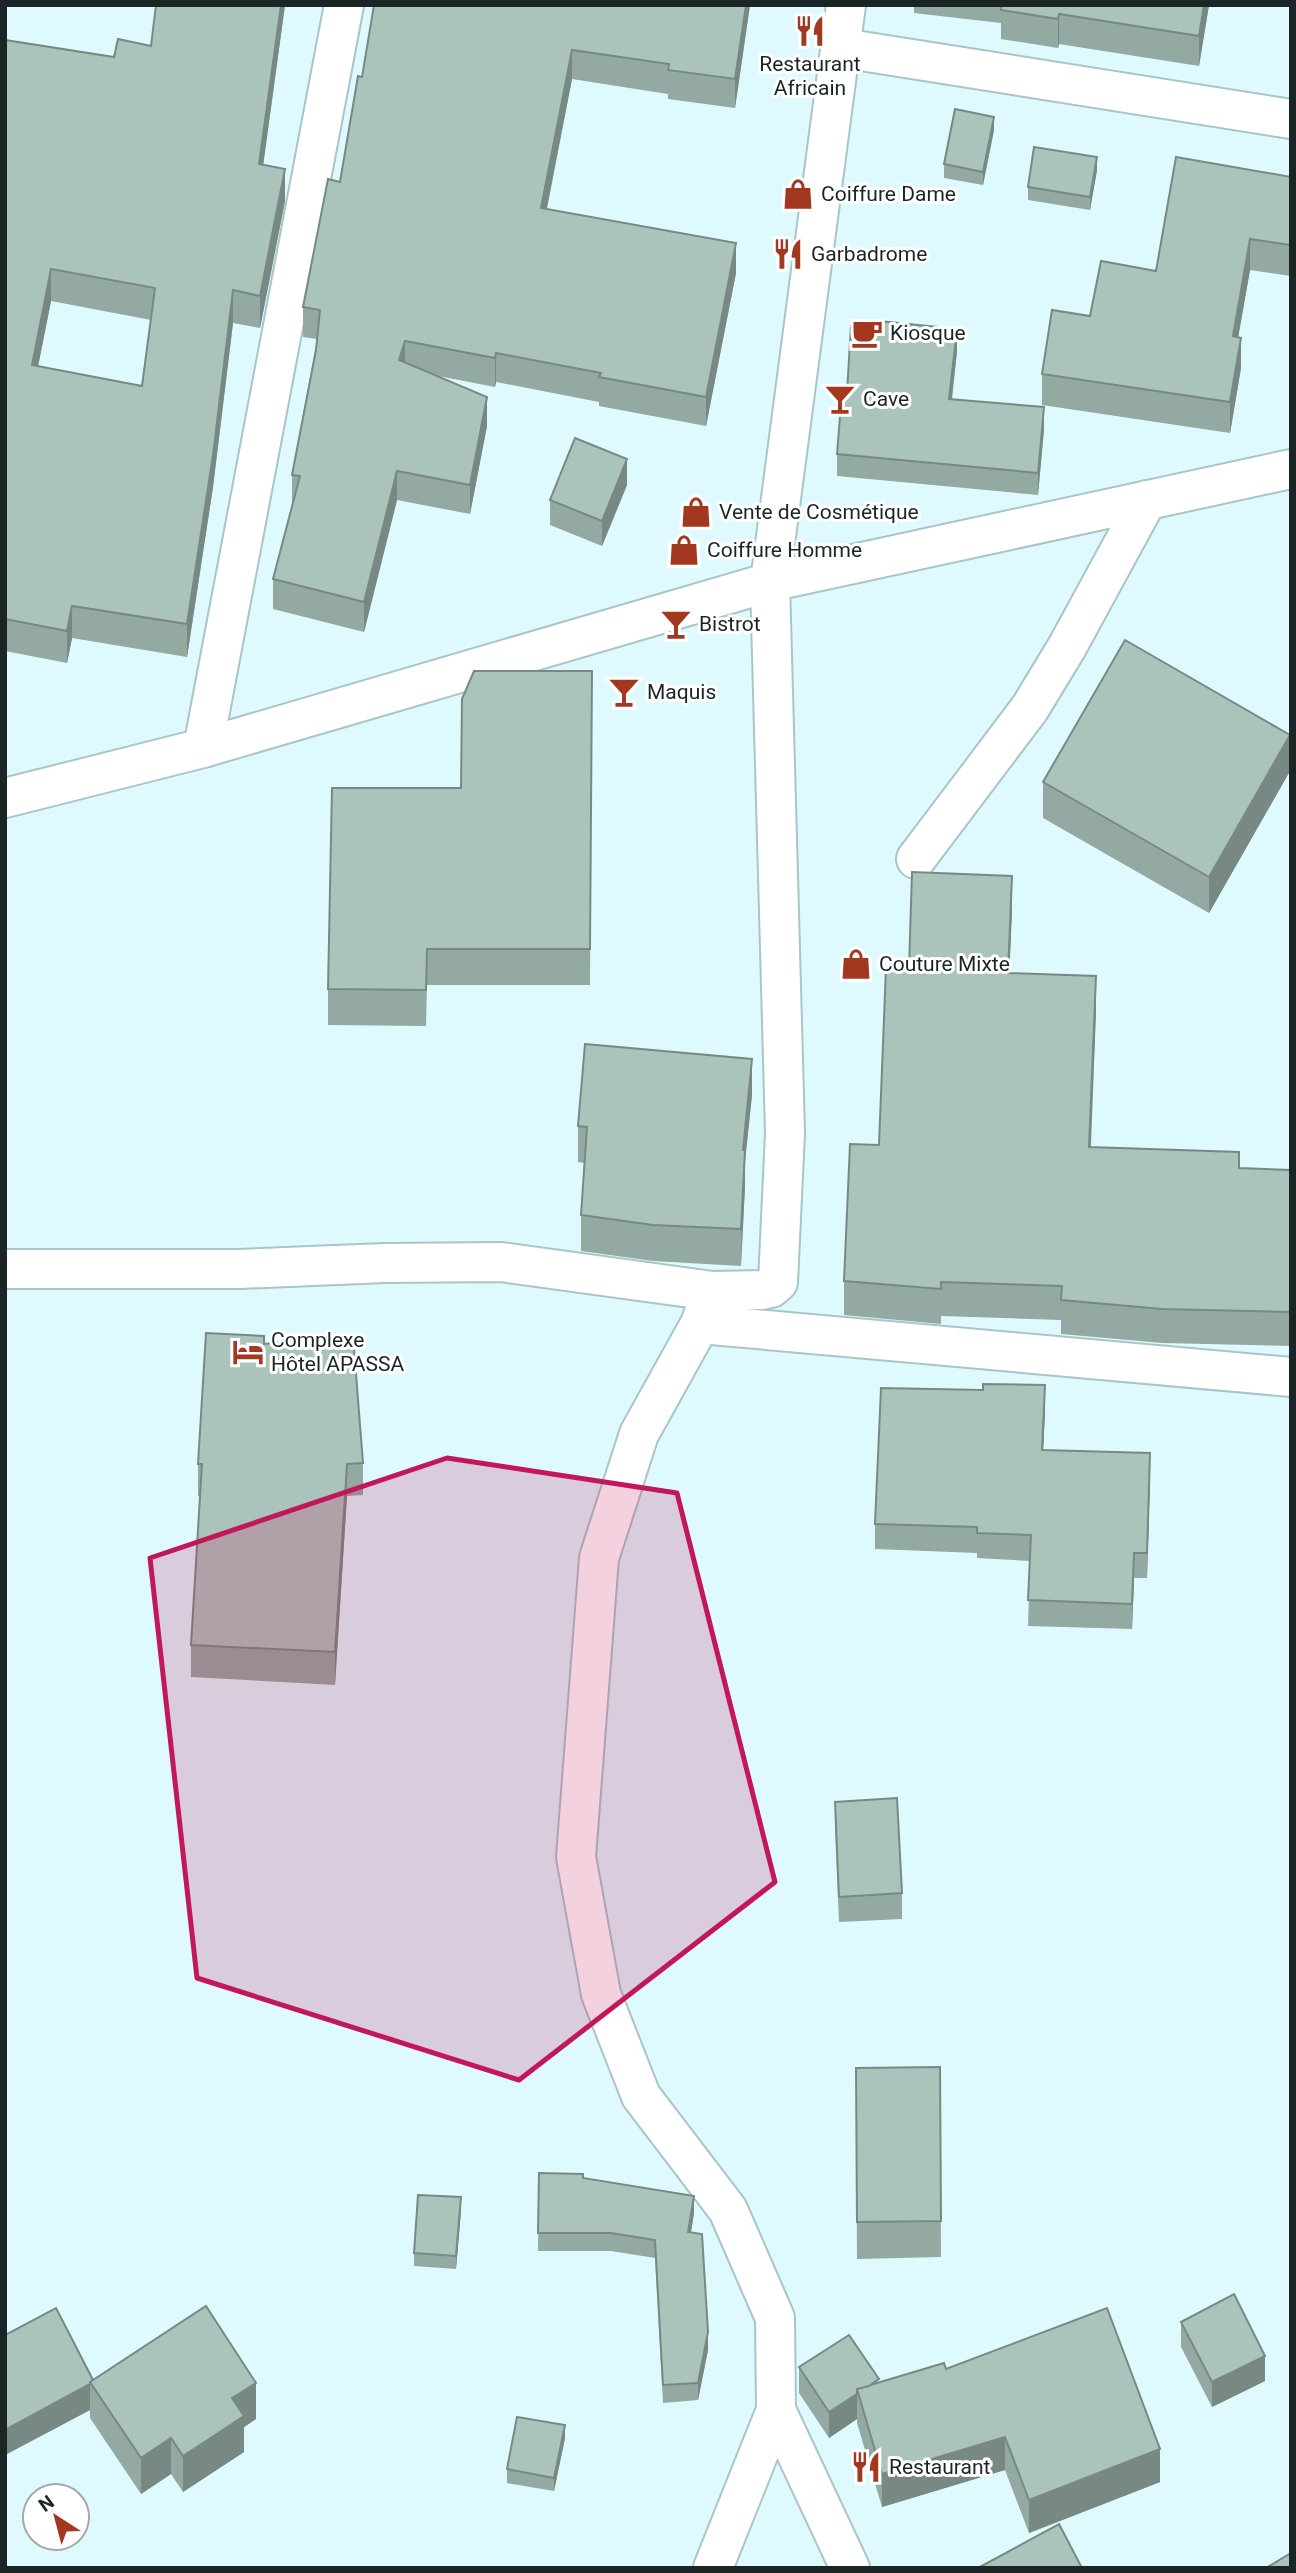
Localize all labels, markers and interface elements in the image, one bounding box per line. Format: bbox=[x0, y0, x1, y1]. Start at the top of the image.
restaurant icon: Restaurant Africain bbox=[793, 14, 827, 48]
place label: Restaurant Africain bbox=[759, 52, 861, 100]
shop icon: Coiffure Dame bbox=[781, 177, 815, 211]
place label: Coiffure Dame bbox=[821, 182, 956, 206]
restaurant icon: Garbadrome bbox=[771, 237, 805, 271]
place label: Garbadrome bbox=[811, 242, 927, 266]
cafe icon: Kiosque bbox=[850, 316, 884, 350]
place label: Kiosque bbox=[890, 321, 966, 345]
bar icon: Cave bbox=[823, 382, 857, 416]
place label: Cave bbox=[863, 387, 909, 411]
shop icon: Vente de Cosmétique bbox=[679, 495, 713, 529]
place label: Vente de Cosmétique bbox=[719, 500, 919, 524]
shop icon: Coiffure Homme bbox=[667, 533, 701, 567]
place label: Coiffure Homme bbox=[707, 538, 862, 562]
bar icon: Bistrot bbox=[659, 607, 693, 641]
place label: Bistrot bbox=[699, 612, 761, 636]
bar icon: Maquis bbox=[607, 675, 641, 709]
place label: Maquis bbox=[647, 680, 716, 704]
shop icon: Couture Mixte bbox=[839, 947, 873, 981]
place label: Couture Mixte bbox=[879, 952, 1010, 976]
place label: Complexe Hôtel APASSA bbox=[271, 1328, 404, 1376]
hotel icon: Complexe Hôtel APASSA bbox=[231, 1335, 265, 1369]
restaurant icon: Restaurant bbox=[849, 2450, 883, 2484]
place label: Restaurant bbox=[889, 2455, 991, 2479]
north arrow bbox=[21, 2482, 91, 2552]
text: N bbox=[34, 2490, 58, 2517]

